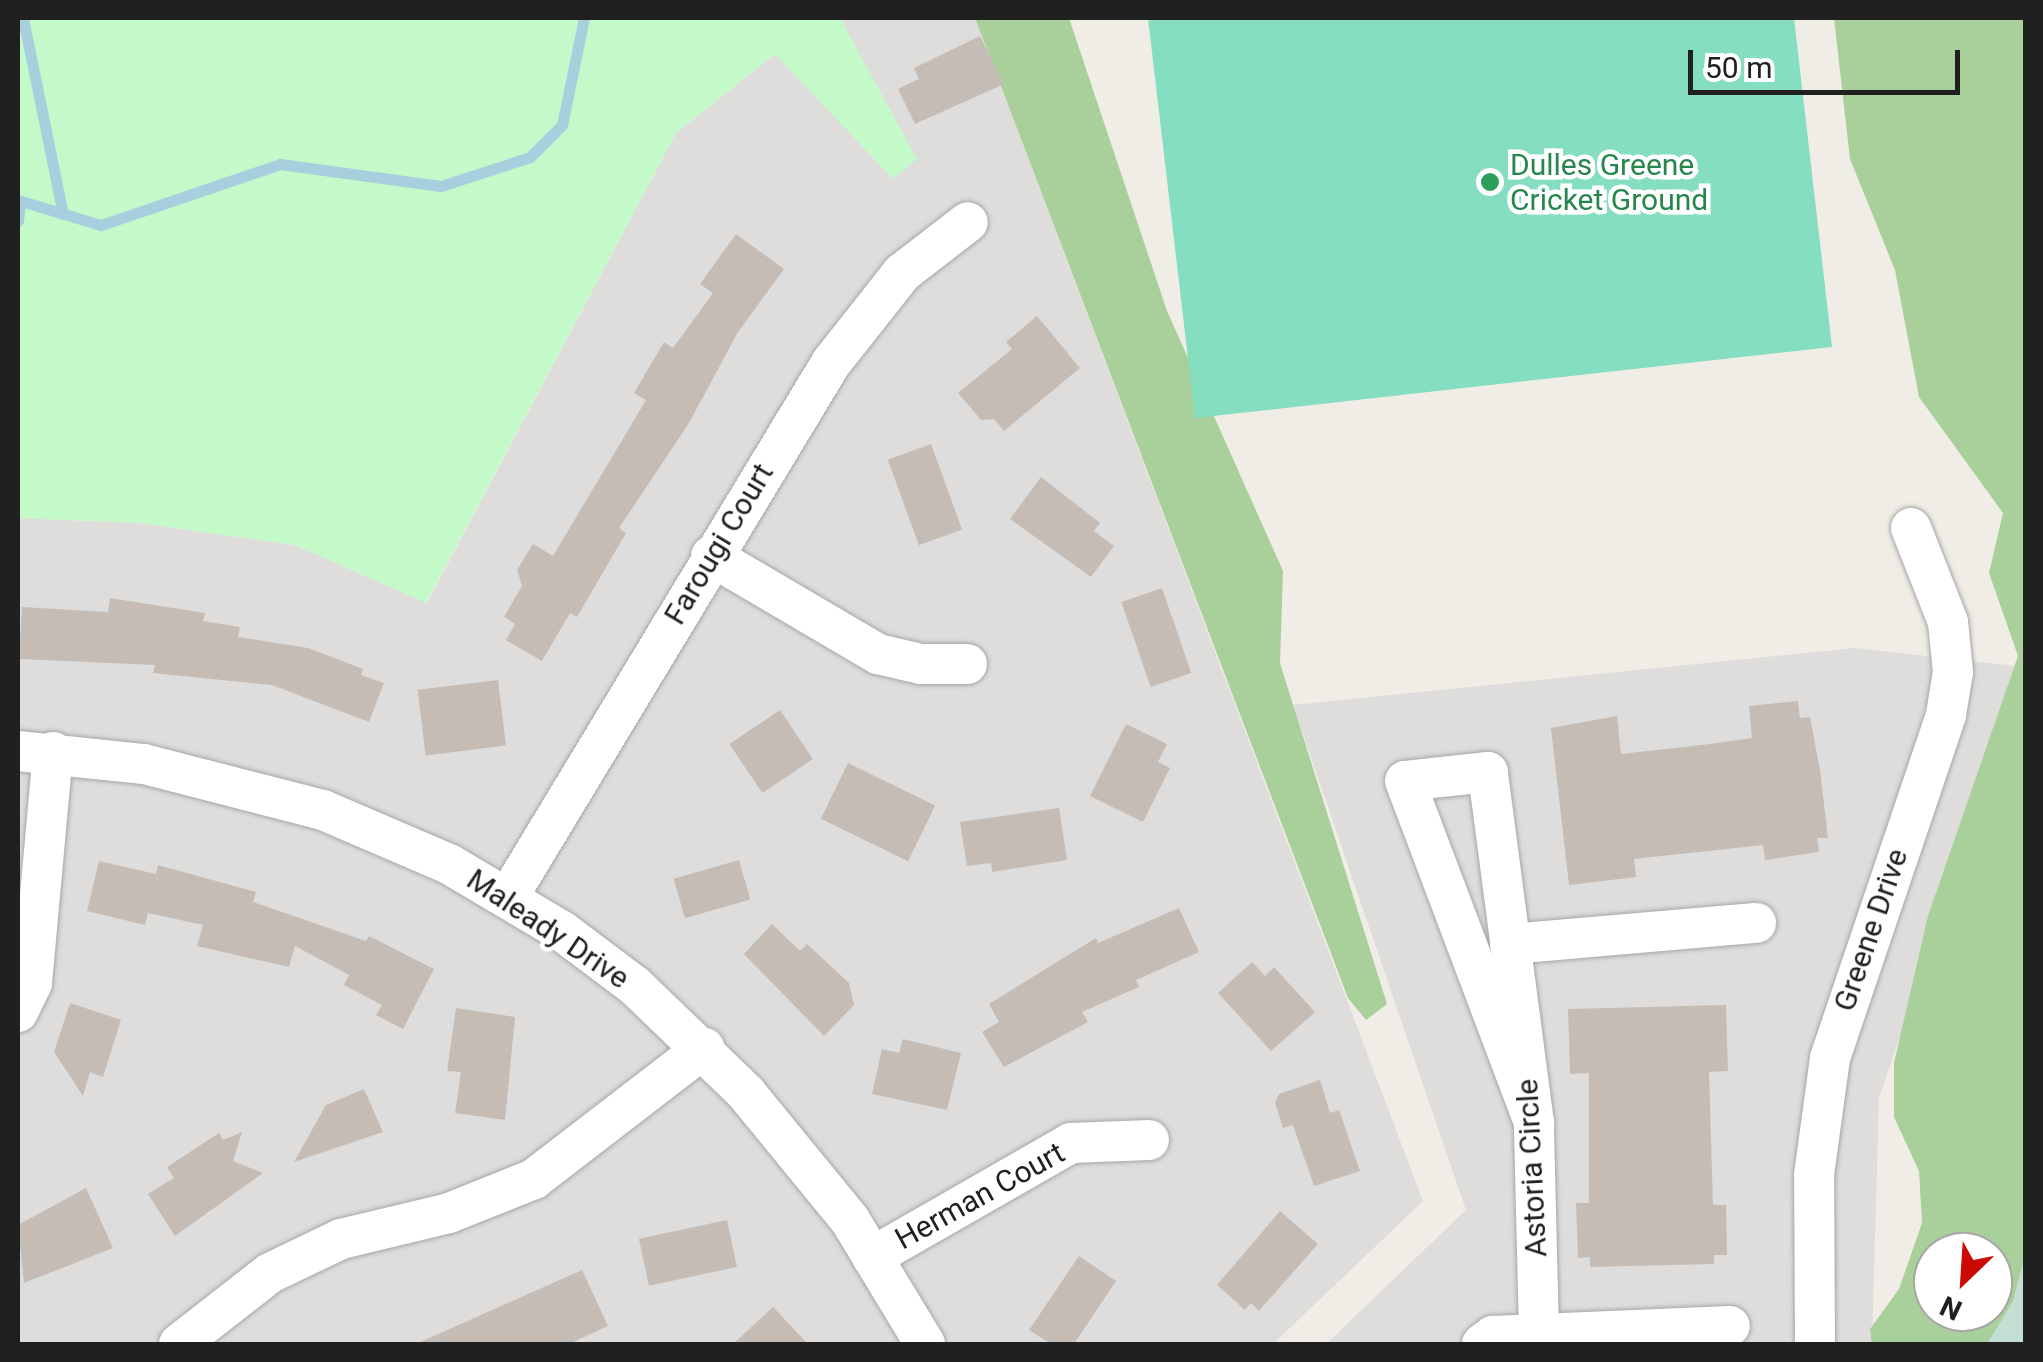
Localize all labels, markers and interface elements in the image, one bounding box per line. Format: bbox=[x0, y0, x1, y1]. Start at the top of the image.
scale bar bbox=[1693, 30, 1966, 92]
text: 50 m bbox=[1705, 50, 1772, 85]
place label: Dulles Greene Cricket Ground bbox=[1510, 147, 1708, 218]
marker: Dulles Greene Cricket Ground bbox=[1479, 171, 1501, 193]
street label: Farougi Court bbox=[657, 457, 781, 631]
street label: Greene Drive bbox=[1826, 844, 1916, 1016]
street label: Maleady Drive bbox=[460, 862, 636, 996]
street label: Astoria Circle bbox=[1509, 1078, 1555, 1258]
street label: Herman Court bbox=[889, 1135, 1071, 1257]
north arrow bbox=[1913, 1232, 2013, 1332]
text: N bbox=[1935, 1289, 1967, 1327]

